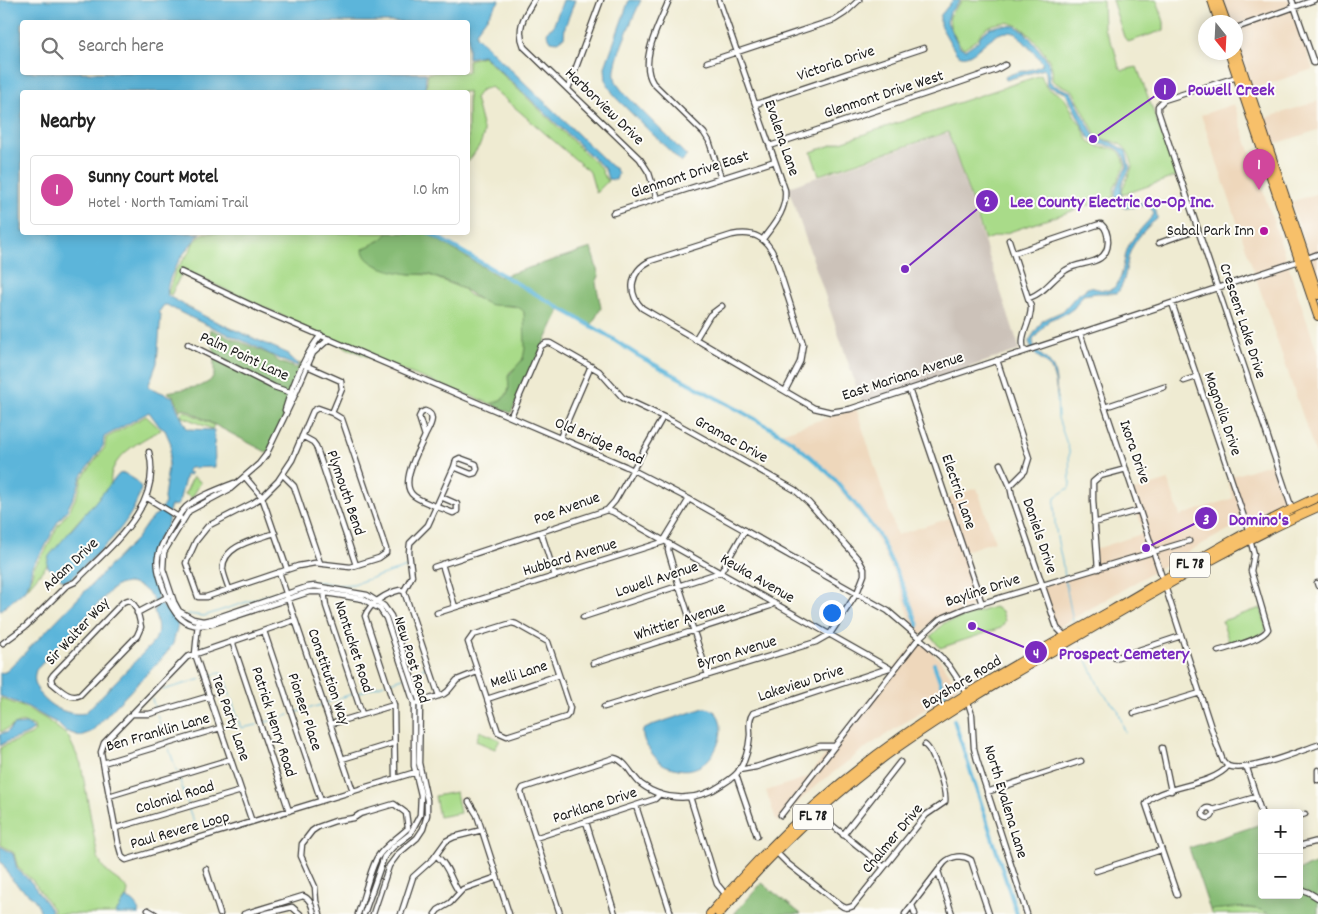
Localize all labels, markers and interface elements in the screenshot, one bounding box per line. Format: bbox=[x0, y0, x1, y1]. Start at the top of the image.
north arrow bbox=[1198, 15, 1243, 60]
search box bbox=[20, 20, 470, 75]
icon: search bbox=[38, 34, 66, 62]
text: Search here bbox=[78, 34, 164, 61]
street label: Victoria Drive bbox=[794, 40, 878, 88]
street label: Harborview Drive bbox=[559, 63, 649, 151]
street label: Glenmont Drive West bbox=[821, 65, 947, 125]
callout: Powell Creek bbox=[1152, 73, 1284, 106]
text: Powell Creek bbox=[1187, 79, 1275, 104]
text: 1 bbox=[1163, 80, 1167, 102]
street label: Evalena Lane bbox=[757, 97, 805, 179]
text: Nearby bbox=[40, 108, 95, 138]
street label: Glenmont Drive East bbox=[628, 145, 752, 205]
pin: 1 bbox=[1243, 149, 1275, 190]
text: Sunny Court Motel bbox=[88, 165, 218, 192]
text: 1 bbox=[55, 179, 59, 202]
text: 1.0 km bbox=[413, 179, 449, 202]
callout: Lee County Electric Co-Op Inc. bbox=[975, 184, 1224, 217]
text: Lee County Electric Co-Op Inc. bbox=[1010, 191, 1214, 216]
text: Hotel · North Tamiami Trail bbox=[88, 192, 248, 215]
text: 2 bbox=[984, 192, 990, 214]
place label: Sabal Park Inn bbox=[1167, 220, 1254, 243]
marker: Sabal Park Inn bbox=[1258, 225, 1270, 237]
street label: Crescent Lake Drive bbox=[1212, 260, 1272, 382]
street label: Palm Point Lane bbox=[196, 326, 292, 388]
street label: East Mariana Avenue bbox=[839, 346, 967, 408]
street label: Magnolia Drive bbox=[1197, 369, 1247, 459]
street label: Gramac Drive bbox=[690, 410, 772, 470]
street label: Old Bridge Road bbox=[551, 412, 647, 472]
street label: Ixora Drive bbox=[1112, 417, 1156, 487]
street label: Plymouth Bend bbox=[320, 447, 370, 539]
street label: Electric Lane bbox=[934, 451, 982, 533]
street label: Poe Avenue bbox=[531, 486, 603, 532]
street label: Daniels Drive bbox=[1015, 495, 1063, 577]
callout: Domino's bbox=[1194, 502, 1299, 535]
text: Domino's bbox=[1229, 509, 1290, 534]
text: 3 bbox=[1203, 510, 1210, 532]
street label: Adam Drive bbox=[38, 533, 104, 597]
street label: Hubbard Avenue bbox=[520, 533, 620, 583]
street label: Keuka Avenue bbox=[715, 548, 799, 610]
road number: FL 78 bbox=[1170, 552, 1210, 578]
street label: Lowell Avenue bbox=[613, 556, 701, 604]
street label: Bayline Drive bbox=[943, 568, 1023, 614]
street label: Sir Walter Way bbox=[40, 592, 116, 671]
street label: Whittier Avenue bbox=[631, 596, 729, 648]
street label: Nantucket Road bbox=[327, 598, 379, 696]
your location bbox=[819, 600, 845, 626]
street label: New Post Road bbox=[387, 614, 435, 706]
street label: Constitution Way bbox=[301, 626, 355, 729]
street label: Byron Avenue bbox=[694, 630, 780, 676]
callout: Prospect Cemetery bbox=[1024, 636, 1199, 669]
text: Prospect Cemetery bbox=[1059, 643, 1190, 668]
text: 4 bbox=[1033, 644, 1039, 666]
street label: Bayshore Road bbox=[918, 650, 1006, 716]
street label: Melli Lane bbox=[487, 655, 551, 695]
street label: Lakeview Drive bbox=[755, 659, 847, 709]
street label: Patrick Henry Road bbox=[244, 664, 302, 780]
street label: Pioneer Place bbox=[281, 670, 327, 754]
street label: Tea Party Lane bbox=[205, 672, 255, 764]
street label: Ben Franklin Lane bbox=[104, 707, 212, 759]
street label: North Evalena Lane bbox=[977, 743, 1033, 861]
street label: Colonial Road bbox=[133, 775, 217, 821]
street label: Parklane Drive bbox=[550, 782, 640, 830]
street label: Chalmer Drive bbox=[857, 799, 929, 879]
road number: FL 78 bbox=[793, 804, 833, 830]
street label: Paul Revere Loop bbox=[128, 806, 232, 856]
map controls bbox=[1258, 809, 1303, 899]
button: + bbox=[1258, 809, 1303, 854]
button: − bbox=[1258, 854, 1303, 899]

